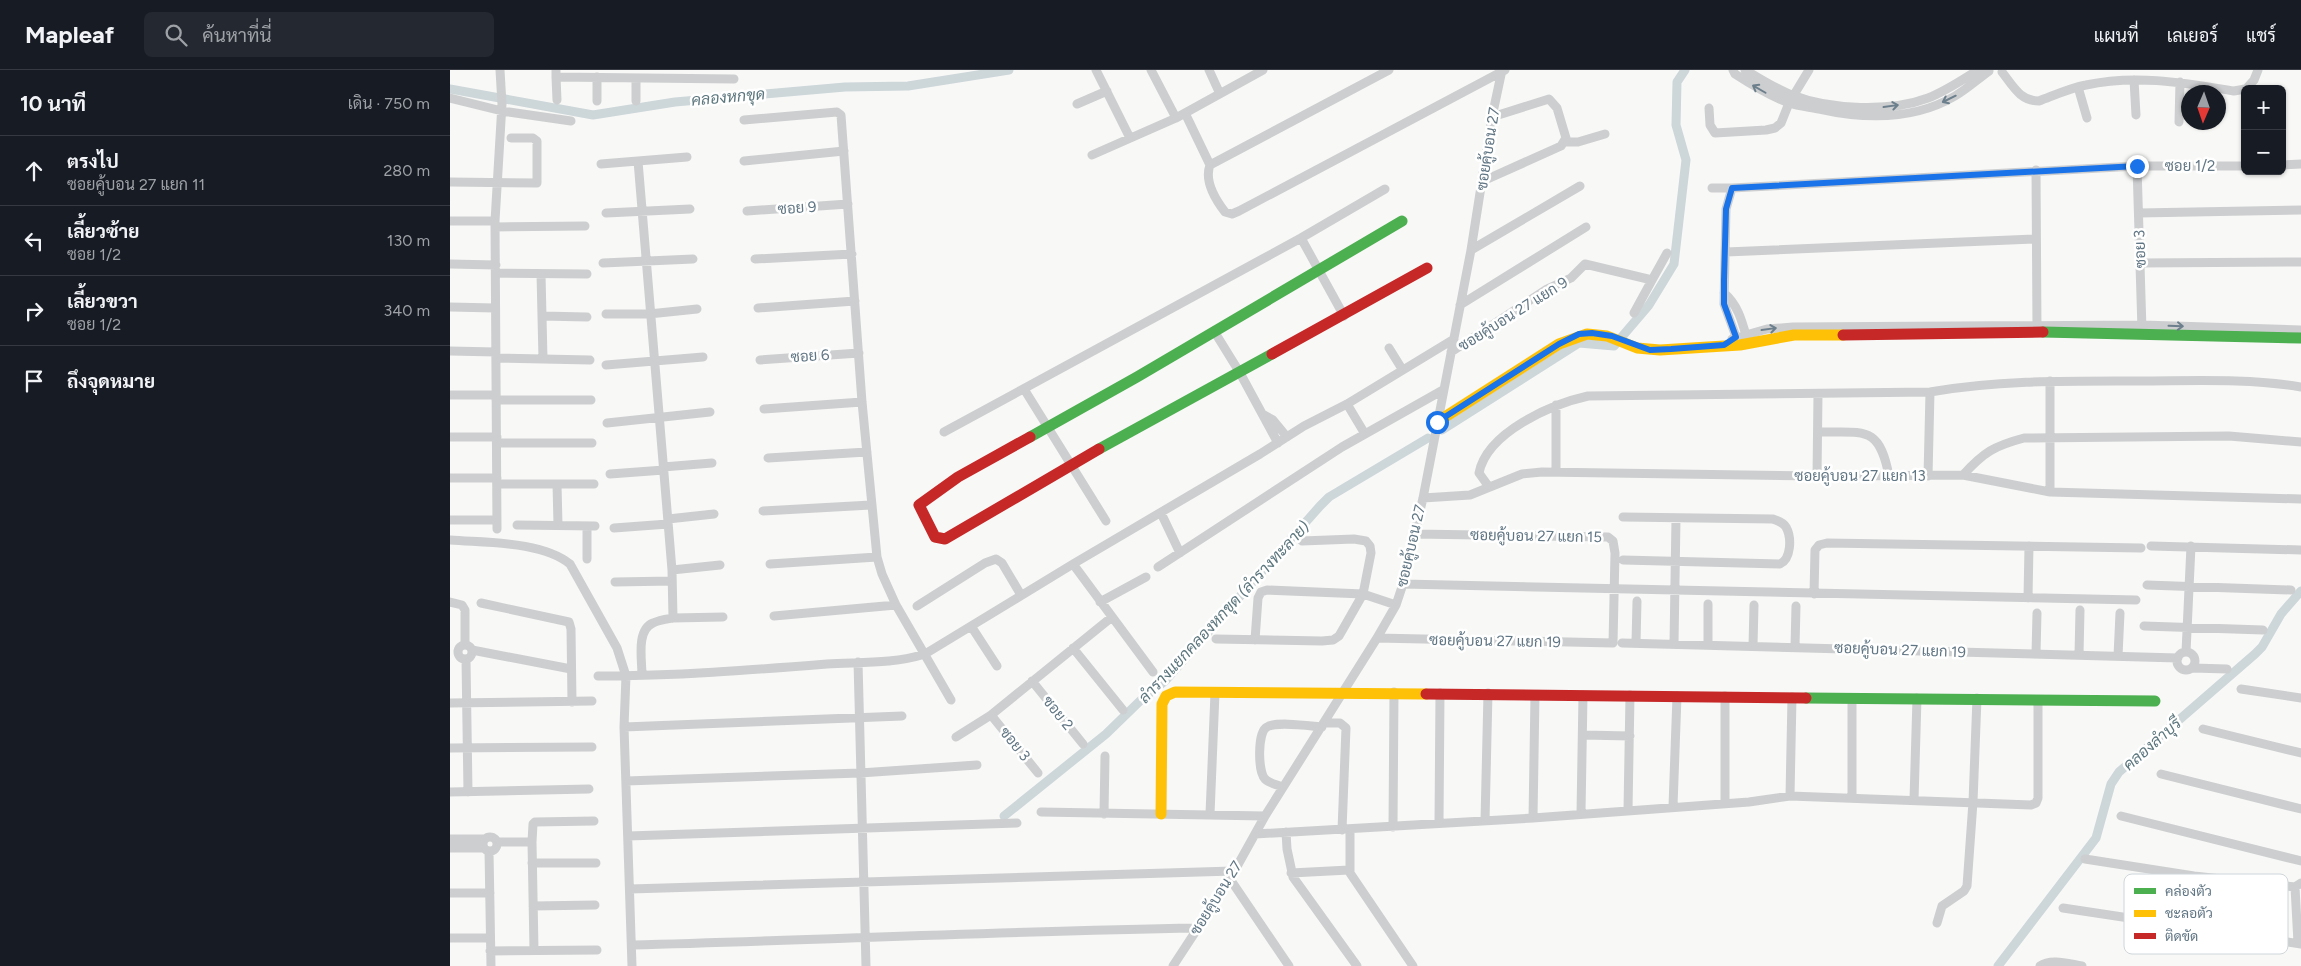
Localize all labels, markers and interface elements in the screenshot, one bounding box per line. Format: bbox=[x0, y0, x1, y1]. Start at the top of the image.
search box bbox=[144, 12, 494, 57]
text: Mapleaf bbox=[25, 20, 114, 49]
icon: search bbox=[162, 21, 190, 49]
text: ค้นหาที่นี่ bbox=[202, 24, 272, 47]
text: แผนที่ bbox=[2094, 25, 2139, 47]
text: เลเยอร์ bbox=[2167, 25, 2218, 47]
text: แชร์ bbox=[2246, 25, 2276, 47]
one-way arrow bbox=[1753, 83, 1767, 93]
water label: คลองหกขุด bbox=[690, 84, 766, 112]
north arrow bbox=[2181, 85, 2226, 130]
map controls bbox=[2241, 85, 2286, 175]
button: + bbox=[2241, 85, 2286, 130]
text: 10 นาที bbox=[20, 91, 86, 116]
text: เดิน · 750 m bbox=[348, 94, 430, 113]
one-way arrow bbox=[1942, 95, 1957, 104]
one-way arrow bbox=[1883, 101, 1899, 111]
street label: ซอยคู้บอน 27 bbox=[1472, 106, 1504, 192]
button: − bbox=[2241, 130, 2286, 175]
text: ตรงไป bbox=[67, 150, 119, 173]
route end bbox=[2126, 155, 2149, 178]
icon: ahead bbox=[20, 157, 48, 185]
street label: ซอย 1/2 bbox=[2165, 157, 2215, 175]
text: 280 m bbox=[383, 161, 430, 180]
text: ซอยคู้บอน 27 แยก 11 bbox=[67, 175, 205, 194]
street label: ซอย 9 bbox=[777, 198, 817, 218]
text: เลี้ยวซ้าย bbox=[67, 220, 139, 243]
icon: left bbox=[20, 227, 48, 255]
street label: ซอย 3 bbox=[2130, 229, 2150, 269]
text: 130 m bbox=[387, 231, 430, 250]
text: ซอย 1/2 bbox=[67, 245, 121, 264]
street label: ซอยคู้บอน 27 แยก 9 bbox=[1454, 272, 1572, 356]
text: เลี้ยวขวา bbox=[67, 290, 138, 313]
icon: right bbox=[20, 297, 48, 325]
text: 340 m bbox=[384, 301, 430, 320]
text: ซอย 1/2 bbox=[67, 315, 121, 334]
one-way arrow bbox=[2168, 321, 2184, 330]
one-way arrow bbox=[1760, 324, 1776, 334]
street label: ซอย 6 bbox=[790, 346, 830, 366]
icon: arrive bbox=[20, 367, 48, 395]
text: ถึงจุดหมาย bbox=[67, 370, 155, 393]
route start bbox=[1426, 411, 1449, 434]
street label: ซอยคู้บอน 27 แยก 13 bbox=[1794, 466, 1926, 486]
street label: ซอยคู้บอน 27 bbox=[1392, 503, 1430, 589]
water label: ลำรางแยกคลองหกขุด (ลำรางทะลาย) bbox=[1135, 517, 1315, 708]
street label: ซอยคู้บอน 27 แยก 15 bbox=[1470, 525, 1602, 547]
street label: ซอยคู้บอน 27 แยก 19 bbox=[1429, 630, 1561, 652]
street label: ซอยคู้บอน 27 แยก 19 bbox=[1834, 638, 1966, 662]
street label: ซอย 2 bbox=[1039, 692, 1077, 734]
water label: คลองลำบุรี bbox=[2118, 711, 2187, 776]
street label: ซอย 3 bbox=[996, 723, 1034, 765]
street label: ซอยคู้บอน 27 bbox=[1185, 857, 1247, 939]
legend bbox=[2124, 874, 2288, 954]
text: คล่องตัว bbox=[2165, 883, 2212, 900]
text: ชะลอตัว bbox=[2165, 905, 2213, 922]
text: ติดขัด bbox=[2165, 928, 2198, 945]

